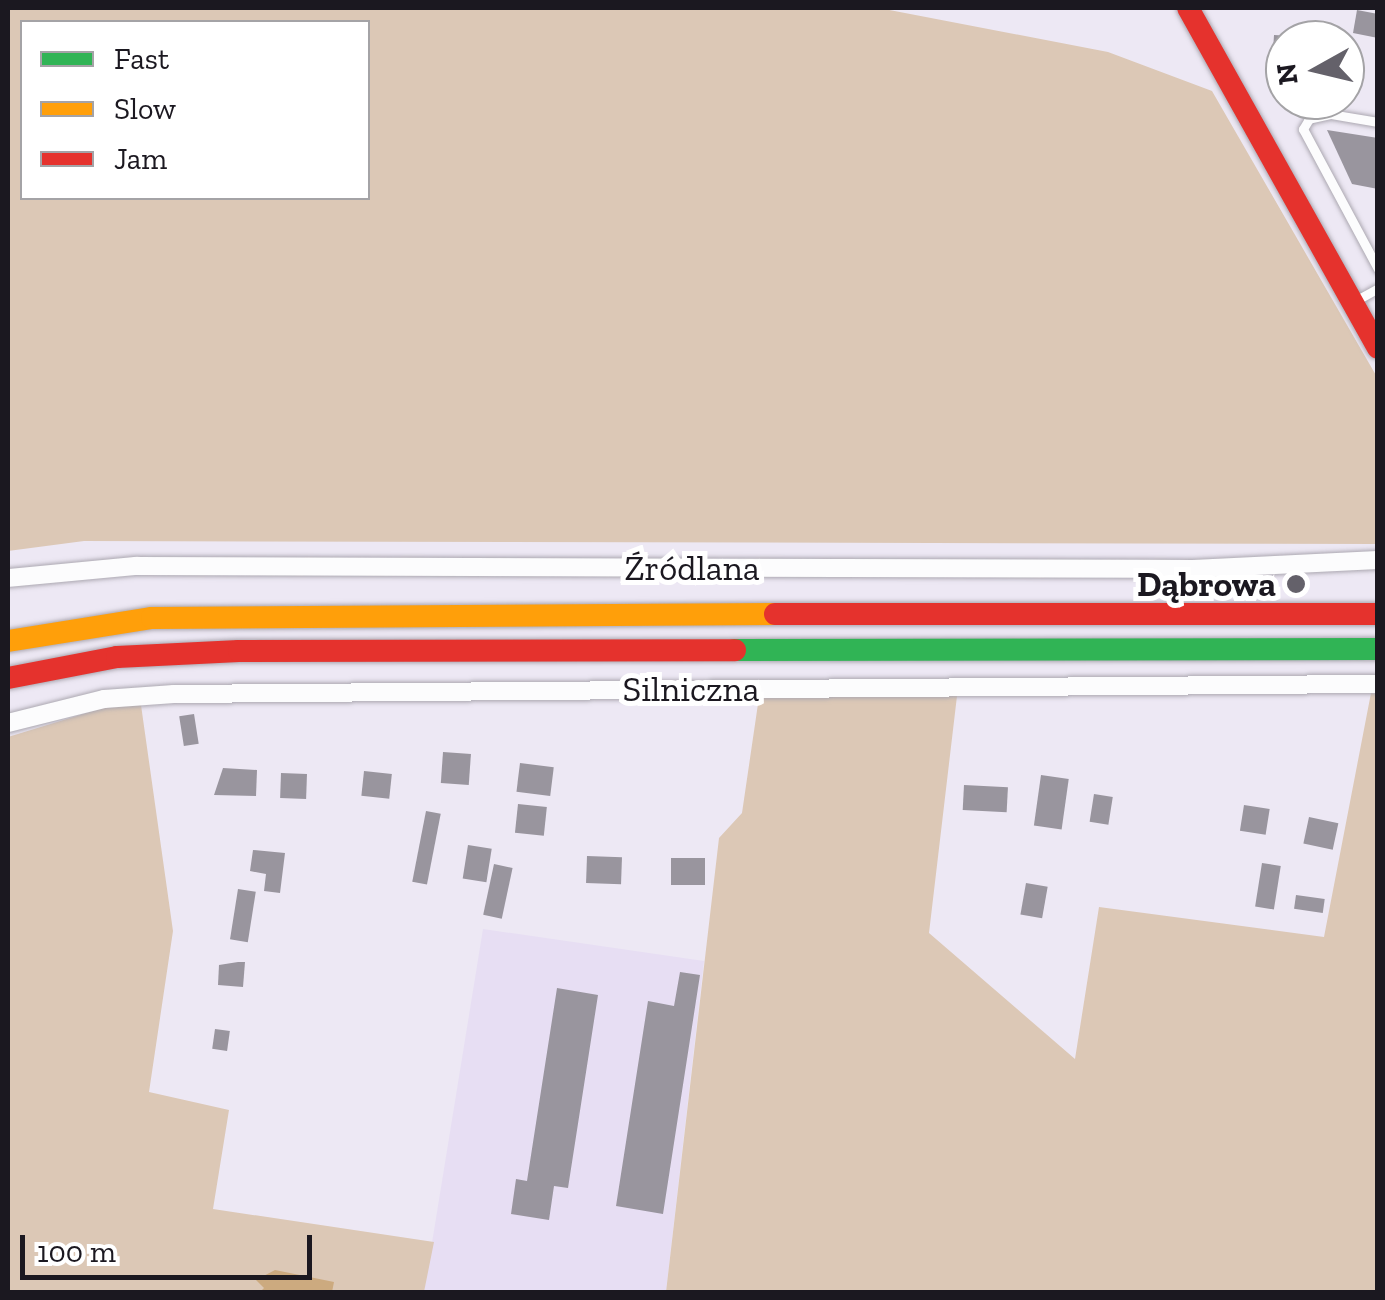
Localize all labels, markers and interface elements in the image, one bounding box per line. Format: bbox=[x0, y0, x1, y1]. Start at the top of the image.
legend bbox=[20, 20, 370, 200]
north arrow bbox=[1265, 20, 1365, 120]
text: Fast bbox=[114, 41, 169, 77]
text: N bbox=[1269, 61, 1305, 87]
text: Slow bbox=[114, 91, 176, 127]
text: Jam bbox=[114, 141, 167, 177]
street label: Źródlana bbox=[624, 547, 760, 589]
place label: Dąbrowa bbox=[1137, 563, 1276, 605]
marker: Dąbrowa bbox=[1285, 573, 1307, 595]
street label: Silniczna bbox=[623, 668, 759, 710]
scale bar bbox=[25, 1215, 318, 1277]
text: 100 m bbox=[37, 1234, 116, 1270]

